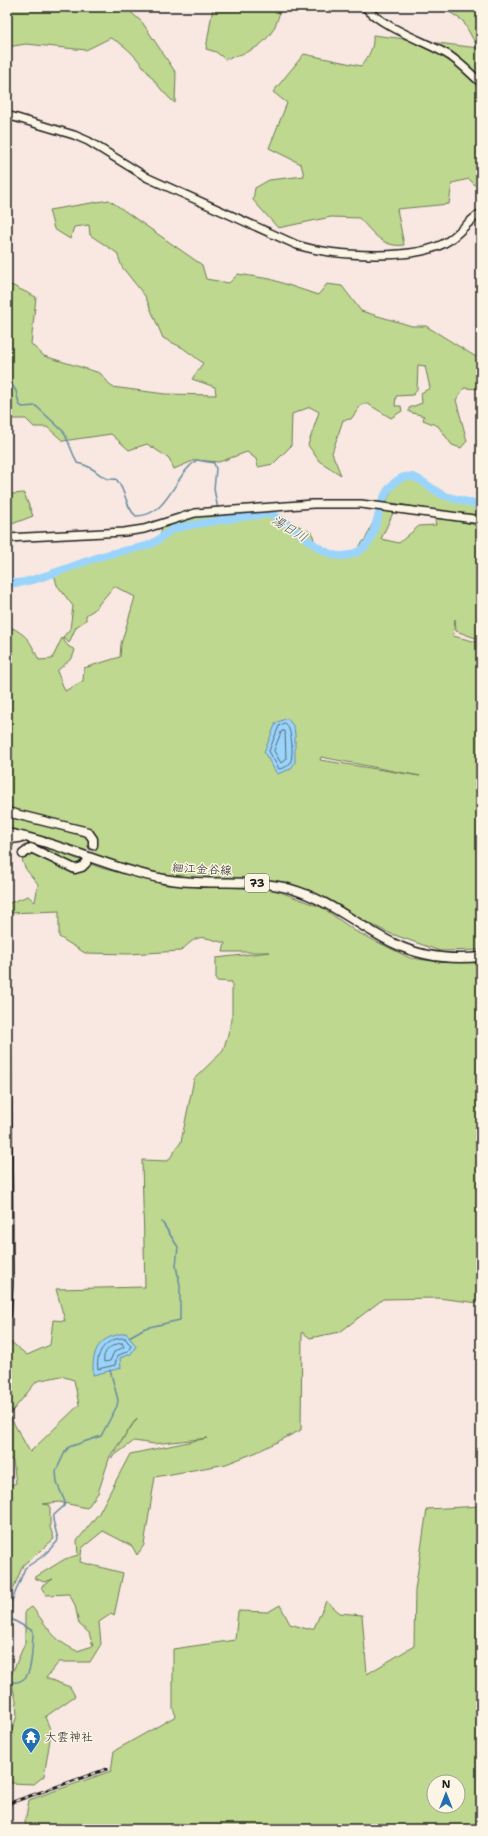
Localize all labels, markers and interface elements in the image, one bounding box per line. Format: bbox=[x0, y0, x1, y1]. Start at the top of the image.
water label: 湯日川 bbox=[269, 511, 311, 546]
street label: 細江金谷線 bbox=[172, 859, 232, 879]
road number: 73 bbox=[245, 874, 269, 892]
temple icon: 大雲神社 bbox=[20, 1726, 42, 1754]
place label: 大雲神社 bbox=[45, 1729, 93, 1745]
north arrow bbox=[426, 1774, 466, 1814]
text: N bbox=[442, 1777, 451, 1792]

